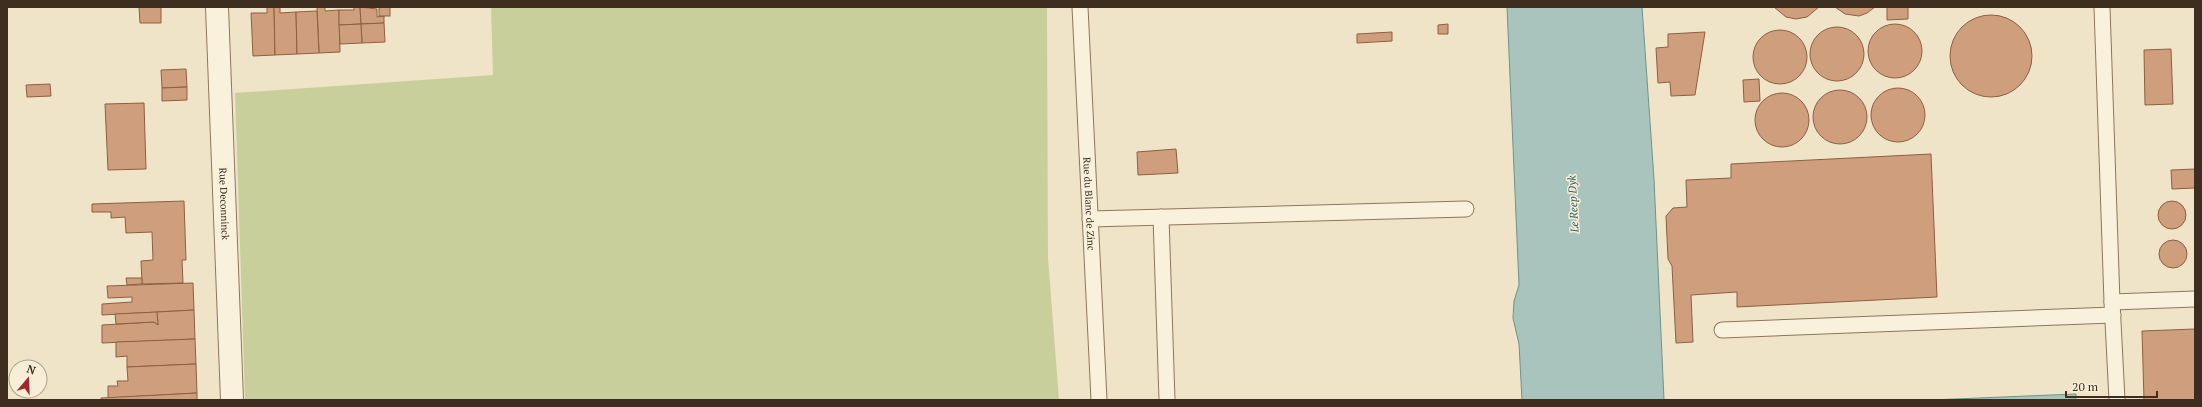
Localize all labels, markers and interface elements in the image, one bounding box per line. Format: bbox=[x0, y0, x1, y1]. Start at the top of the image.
street label: Rue du Blanc de Zinc bbox=[1081, 157, 1098, 251]
street label: Rue Deconninck bbox=[217, 167, 232, 241]
water label: Le Reep Dyk bbox=[1564, 174, 1582, 234]
north arrow bbox=[8, 359, 48, 399]
text: N bbox=[25, 362, 38, 378]
scale bar bbox=[2066, 373, 2157, 399]
text: 20 m bbox=[2072, 379, 2099, 394]

